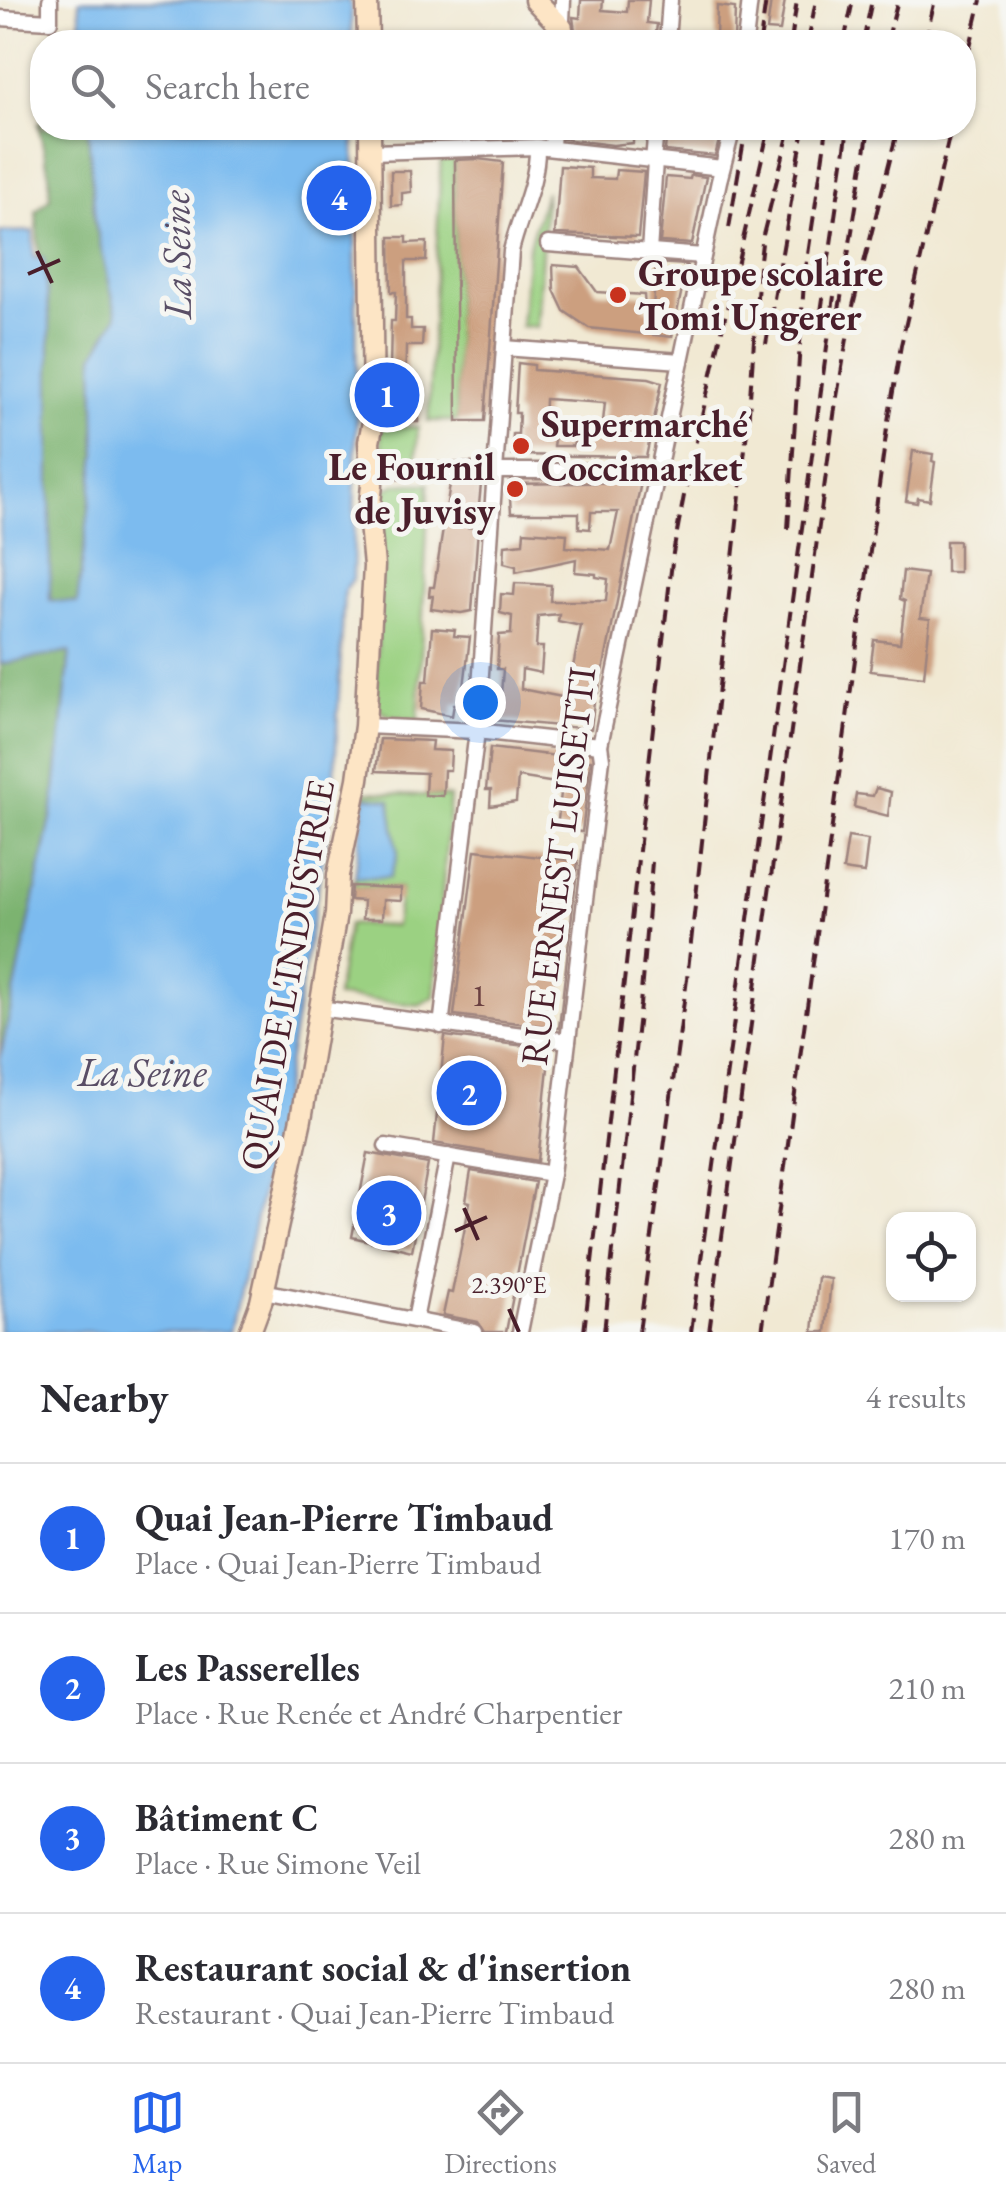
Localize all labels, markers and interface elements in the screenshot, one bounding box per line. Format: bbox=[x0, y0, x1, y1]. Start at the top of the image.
search box bbox=[30, 30, 976, 140]
icon: search bbox=[65, 58, 120, 113]
text: Search here bbox=[145, 61, 310, 110]
pin: 4 bbox=[306, 160, 372, 236]
water label: La Seine bbox=[149, 190, 203, 321]
place label: Groupe scolaire Tomi Ungerer bbox=[638, 248, 883, 341]
marker: Groupe scolaire Tomi Ungerer bbox=[607, 284, 629, 306]
pin: 1 bbox=[354, 358, 420, 432]
place label: Supermarché Coccimarket bbox=[541, 399, 748, 492]
marker: Supermarché Coccimarket bbox=[510, 435, 532, 457]
place label: Le Fournil de Juvisy bbox=[328, 442, 496, 535]
marker: Le Fournil de Juvisy bbox=[504, 478, 526, 500]
street label: RUE ERNEST LUISETTI bbox=[509, 664, 606, 1068]
your location bbox=[455, 677, 506, 728]
street label: QUAI DE L'INDUSTRIE bbox=[228, 776, 345, 1174]
house number: 1 bbox=[471, 974, 487, 1016]
water label: La Seine bbox=[76, 1046, 207, 1098]
pin: 2 bbox=[436, 1056, 502, 1130]
pin: 3 bbox=[356, 1176, 422, 1250]
map controls bbox=[886, 1212, 976, 1302]
button: locate bbox=[886, 1212, 976, 1302]
text: 2.390°E bbox=[471, 1268, 547, 1300]
text: Nearby bbox=[40, 1370, 169, 1425]
text: 4 results bbox=[866, 1376, 966, 1418]
text: Quai Jean-Pierre Timbaud bbox=[135, 1493, 553, 1542]
text: 1 bbox=[64, 1517, 81, 1559]
text: 170 m bbox=[889, 1517, 966, 1559]
text: Place · Quai Jean-Pierre Timbaud bbox=[135, 1542, 541, 1584]
text: Les Passerelles bbox=[135, 1643, 360, 1692]
text: 2 bbox=[64, 1667, 81, 1709]
text: 210 m bbox=[889, 1667, 966, 1709]
text: Place · Rue Renée et André Charpentier bbox=[135, 1692, 622, 1734]
text: Bâtiment C bbox=[135, 1793, 319, 1842]
text: 3 bbox=[64, 1817, 81, 1859]
text: 280 m bbox=[889, 1817, 966, 1859]
text: Place · Rue Simone Veil bbox=[135, 1842, 421, 1884]
text: Restaurant social & d'insertion bbox=[135, 1943, 631, 1992]
text: 4 bbox=[64, 1967, 81, 2009]
text: 280 m bbox=[889, 1967, 966, 2009]
text: Restaurant · Quai Jean-Pierre Timbaud bbox=[135, 1992, 614, 2034]
tab: Map bbox=[130, 2085, 185, 2181]
tab: Directions bbox=[444, 2085, 557, 2181]
tab: Saved bbox=[816, 2085, 876, 2181]

